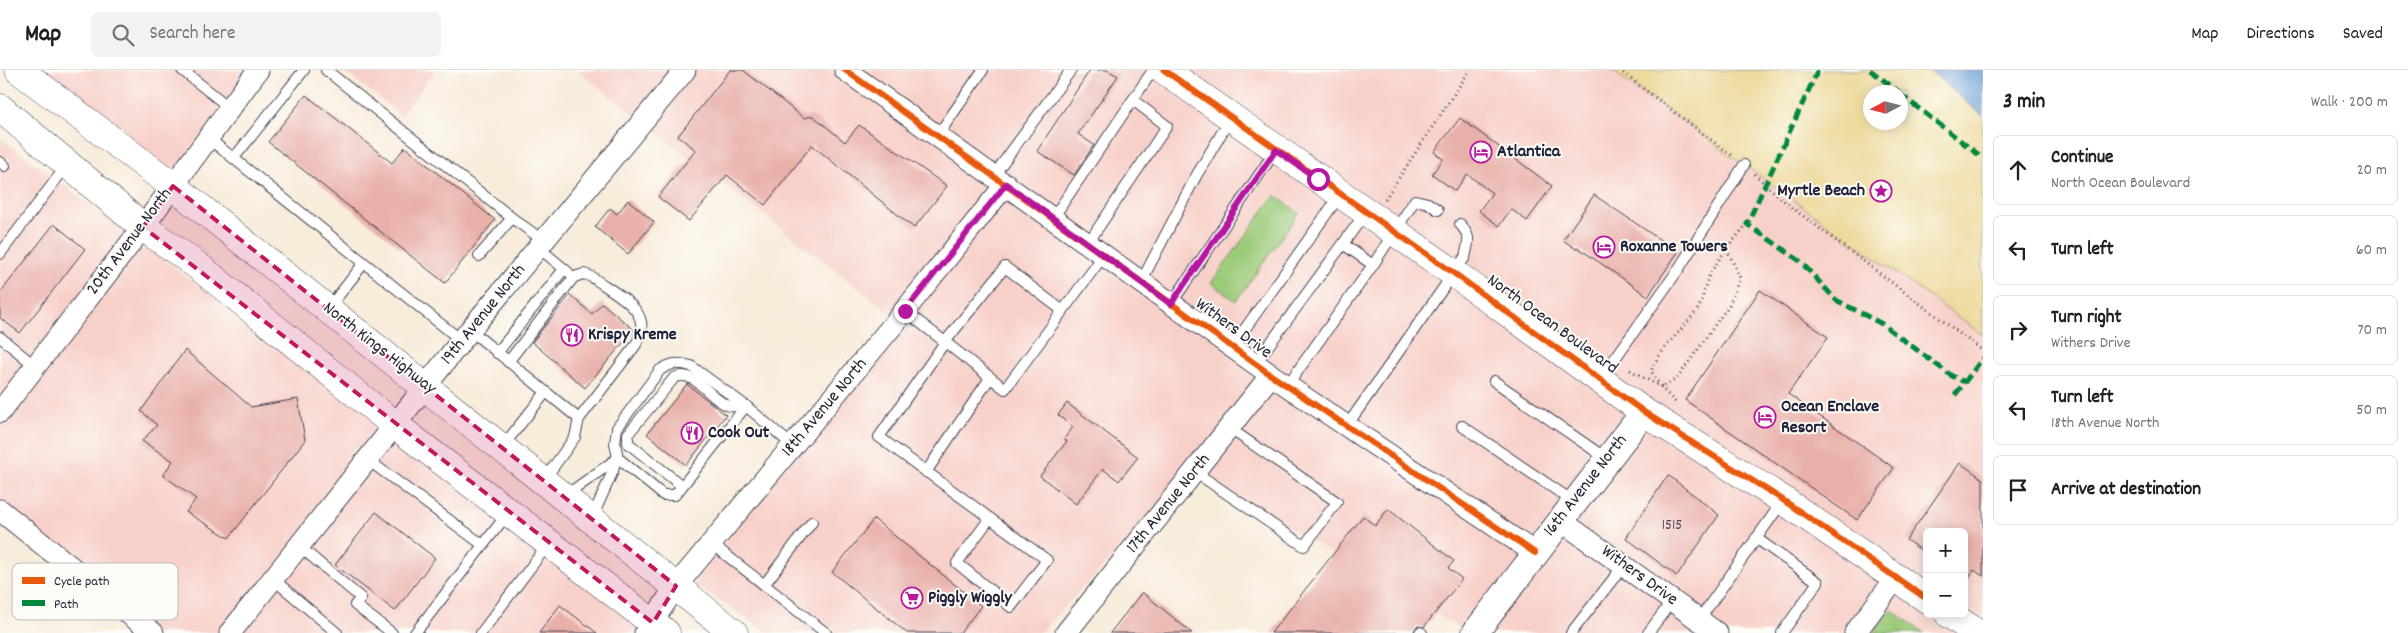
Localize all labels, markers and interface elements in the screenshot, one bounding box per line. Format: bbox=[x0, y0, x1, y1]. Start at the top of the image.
search box bbox=[91, 12, 441, 57]
text: Map bbox=[25, 18, 61, 52]
icon: search bbox=[109, 21, 137, 49]
text: Search here bbox=[149, 21, 235, 48]
text: Map bbox=[2191, 22, 2218, 47]
text: Directions bbox=[2246, 22, 2315, 47]
text: Saved bbox=[2343, 22, 2383, 47]
north arrow bbox=[1863, 85, 1908, 130]
text: 3 min bbox=[2003, 88, 2045, 118]
text: Walk · 200 m bbox=[2311, 91, 2388, 114]
hotel icon: Atlantica bbox=[1469, 140, 1493, 164]
place label: Atlantica bbox=[1497, 140, 1561, 165]
text: Continue bbox=[2051, 145, 2113, 172]
icon: ahead bbox=[2004, 156, 2032, 184]
text: 20 m bbox=[2357, 159, 2387, 182]
route start bbox=[1307, 168, 1330, 191]
text: North Ocean Boulevard bbox=[2051, 172, 2190, 195]
place label: Myrtle Beach bbox=[1777, 179, 1865, 204]
place icon: Myrtle Beach bbox=[1869, 179, 1893, 203]
street label: 20th Avenue North bbox=[81, 183, 179, 301]
hotel icon: Roxanne Towers bbox=[1592, 235, 1616, 259]
place label: Roxanne Towers bbox=[1620, 235, 1728, 260]
icon: left bbox=[2004, 236, 2032, 264]
text: Turn left bbox=[2051, 237, 2114, 264]
text: 60 m bbox=[2356, 239, 2387, 262]
street label: 19th Avenue North bbox=[436, 259, 532, 371]
street label: North Ocean Boulevard bbox=[1481, 269, 1623, 381]
street label: Withers Drive bbox=[1189, 293, 1277, 365]
street label: North Kings Highway bbox=[317, 297, 442, 402]
route end bbox=[894, 300, 917, 323]
text: Turn right bbox=[2051, 305, 2122, 332]
icon: right bbox=[2004, 316, 2032, 344]
text: 70 m bbox=[2357, 319, 2387, 342]
restaurant icon: Krispy Kreme bbox=[560, 323, 584, 347]
place label: Krispy Kreme bbox=[588, 323, 677, 348]
text: Withers Drive bbox=[2051, 332, 2131, 355]
street label: 18th Avenue North bbox=[776, 353, 874, 463]
text: Turn left bbox=[2051, 385, 2114, 412]
place label: Ocean Enclave Resort bbox=[1781, 395, 1879, 441]
icon: left bbox=[2004, 396, 2032, 424]
text: 50 m bbox=[2356, 399, 2387, 422]
hotel icon: Ocean Enclave Resort bbox=[1753, 405, 1777, 429]
text: 18th Avenue North bbox=[2051, 412, 2159, 435]
restaurant icon: Cook Out bbox=[680, 421, 704, 445]
place label: Cook Out bbox=[708, 421, 770, 446]
street label: 16th Avenue North bbox=[1538, 430, 1634, 542]
street label: 17th Avenue North bbox=[1121, 449, 1217, 559]
icon: arrive bbox=[2004, 476, 2032, 504]
text: Arrive at destination bbox=[2051, 477, 2201, 504]
house number: 1515 bbox=[1662, 515, 1682, 537]
map controls bbox=[1923, 528, 1968, 618]
button: + bbox=[1923, 528, 1968, 573]
street label: Withers Drive bbox=[1595, 540, 1683, 612]
legend bbox=[12, 563, 178, 620]
text: Cycle path bbox=[54, 572, 110, 592]
button: − bbox=[1923, 573, 1968, 618]
supermarket icon: Piggly Wiggly bbox=[900, 586, 924, 610]
place label: Piggly Wiggly bbox=[928, 586, 1013, 611]
text: Path bbox=[54, 595, 79, 615]

